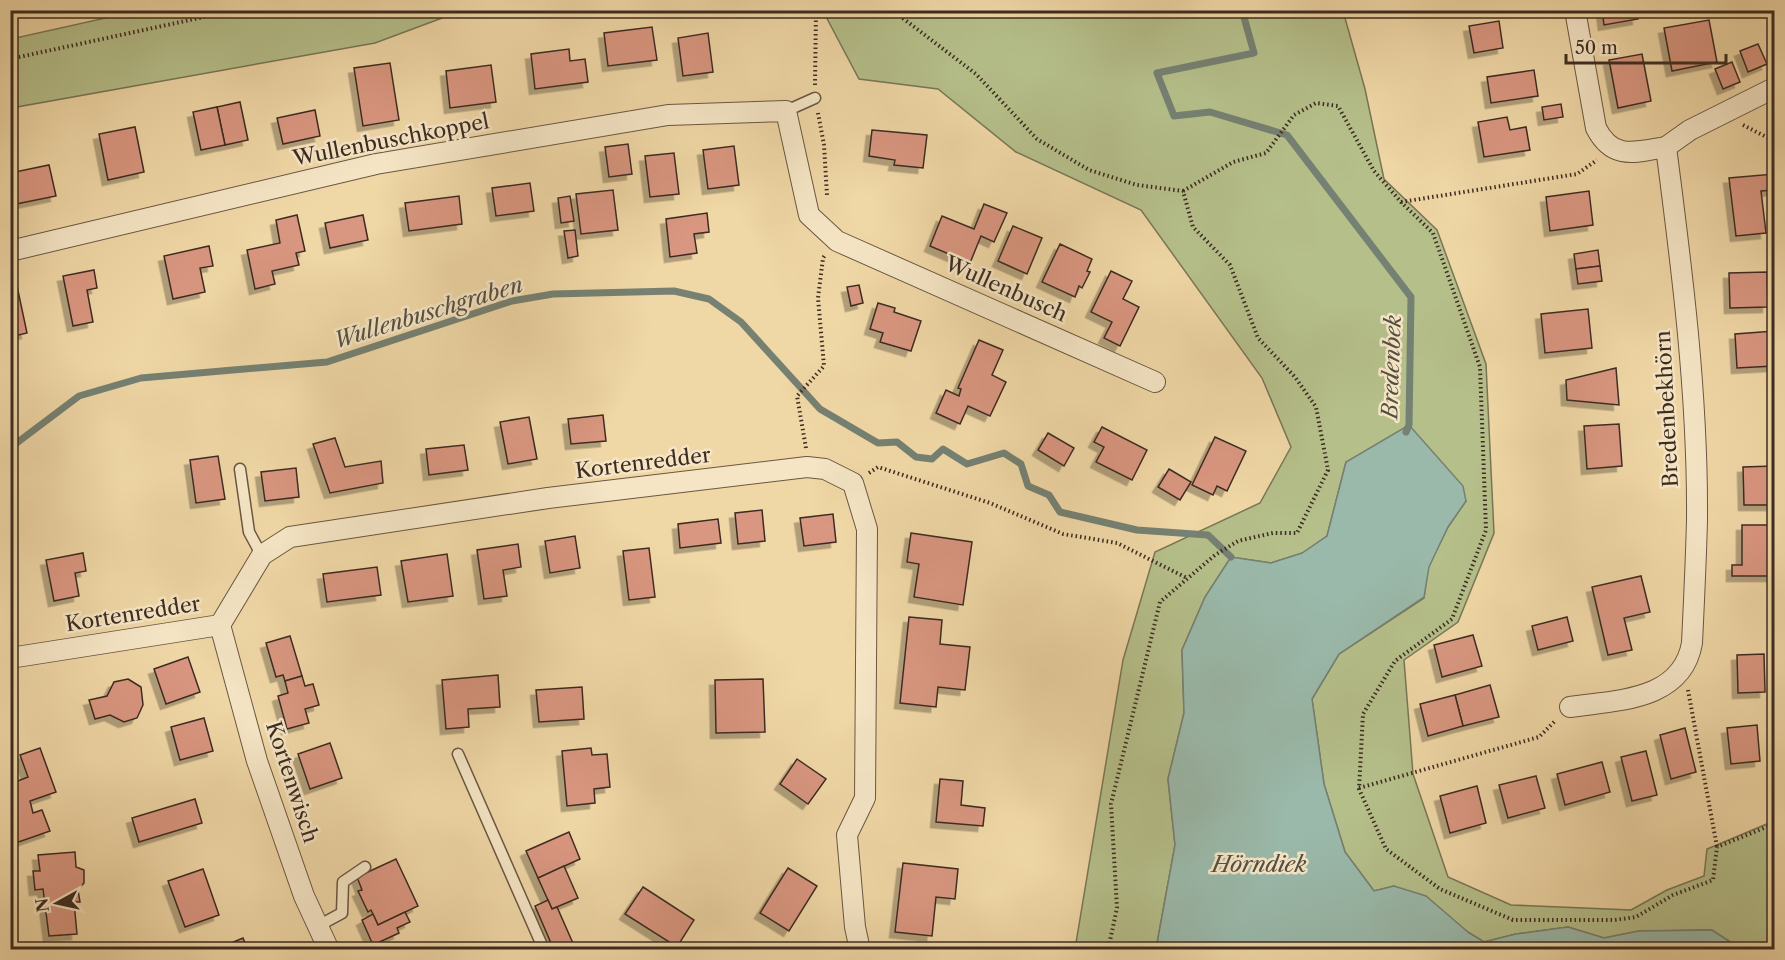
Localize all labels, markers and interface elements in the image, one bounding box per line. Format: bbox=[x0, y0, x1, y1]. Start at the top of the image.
scale bar bbox=[1566, 27, 1726, 65]
text: 50 m bbox=[1575, 37, 1618, 59]
street label: Wullenbuschkoppel bbox=[290, 108, 491, 171]
street label: Wullenbusch bbox=[940, 250, 1071, 327]
water label: Wullenbuschgraben bbox=[330, 271, 526, 354]
water label: Bredenbek bbox=[1376, 314, 1407, 421]
street label: Bredenbekhörn bbox=[1650, 330, 1683, 488]
street label: Kortenredder bbox=[574, 442, 712, 483]
street label: Kortenredder bbox=[64, 590, 202, 637]
street label: Kortenwisch bbox=[261, 718, 324, 846]
water label: Hörndiek bbox=[1210, 851, 1307, 878]
north arrow bbox=[27, 873, 87, 933]
text: N bbox=[31, 897, 53, 913]

